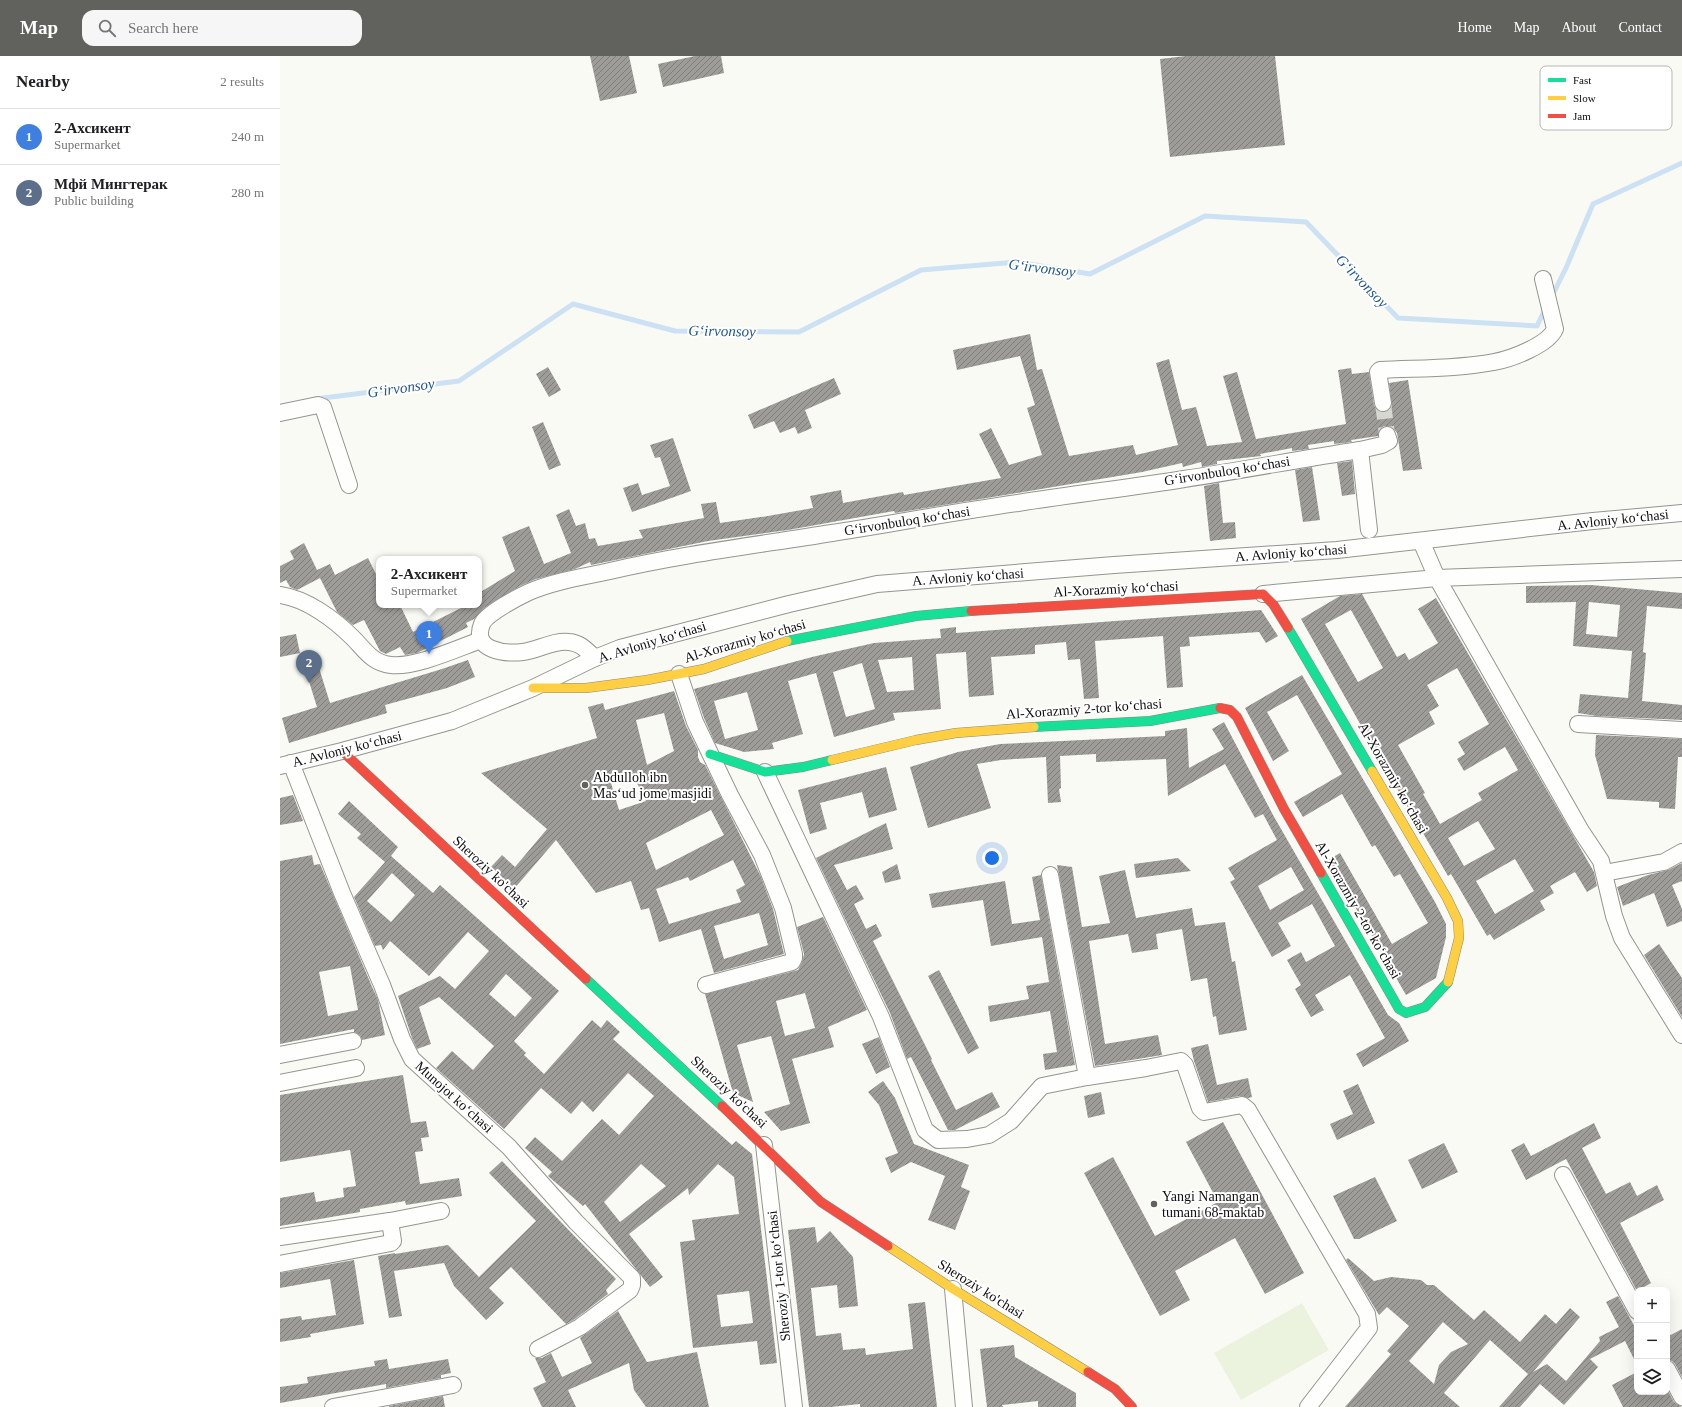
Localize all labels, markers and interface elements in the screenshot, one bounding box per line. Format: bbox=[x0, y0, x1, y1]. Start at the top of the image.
search box bbox=[82, 10, 362, 46]
text: Map bbox=[20, 17, 58, 38]
icon: search bbox=[96, 17, 118, 39]
text: Search here bbox=[128, 20, 198, 36]
text: Home bbox=[1458, 20, 1492, 35]
text: Map bbox=[1514, 20, 1539, 35]
text: About bbox=[1561, 20, 1596, 35]
text: Contact bbox=[1618, 20, 1662, 35]
legend bbox=[1540, 66, 1672, 130]
text: Nearby bbox=[16, 72, 70, 91]
text: 2 results bbox=[220, 74, 264, 89]
text: Fast bbox=[1573, 74, 1591, 86]
text: Slow bbox=[1573, 92, 1596, 104]
text: Jam bbox=[1573, 110, 1591, 122]
text: 2-Ахсикент bbox=[54, 120, 131, 136]
text: 1 bbox=[26, 129, 32, 144]
text: 240 m bbox=[231, 129, 264, 144]
text: Supermarket bbox=[54, 137, 120, 152]
text: Мфй Мингтерак bbox=[54, 176, 168, 192]
text: 2 bbox=[26, 185, 32, 200]
text: 280 m bbox=[231, 185, 264, 200]
text: Public building bbox=[54, 193, 134, 208]
water label: G‘irvonsoy bbox=[1333, 251, 1391, 311]
water label: G‘irvonsoy bbox=[1008, 256, 1077, 280]
water label: G‘irvonsoy bbox=[688, 322, 756, 340]
water label: G‘irvonsoy bbox=[366, 375, 436, 401]
street label: Gʻirvonbuloq koʻchasi bbox=[1163, 454, 1291, 488]
street label: Gʻirvonbuloq koʻchasi bbox=[843, 504, 971, 538]
street label: A. Avloniy ko‘chasi bbox=[1556, 507, 1670, 533]
street label: A. Avloniy ko‘chasi bbox=[1235, 542, 1348, 564]
popup bbox=[376, 556, 482, 608]
text: 2-Ахсикент bbox=[391, 566, 467, 582]
street label: A. Avloniy ko‘chasi bbox=[912, 566, 1025, 588]
street label: Al-Xorazmiy koʻchasi bbox=[1053, 578, 1179, 600]
text: Supermarket bbox=[391, 583, 457, 598]
street label: Al-Xorazmiy koʻchasi bbox=[683, 616, 808, 666]
street label: A. Avloniy ko‘chasi bbox=[596, 618, 708, 666]
pin: 1 bbox=[416, 621, 442, 654]
pin: 2 bbox=[296, 650, 322, 683]
street label: Al-Xorazmiy 2-tor koʻchasi bbox=[1006, 696, 1163, 722]
street label: Al-Xorazmiy koʻchasi bbox=[1355, 720, 1431, 836]
street label: A. Avloniy ko‘chasi bbox=[291, 728, 403, 770]
place label: Abdulloh ibn Mas‘ud jome masjidi bbox=[593, 770, 712, 801]
marker: Abdulloh ibn Mas‘ud jome masjidi bbox=[580, 780, 590, 790]
street label: Sheroziy ko'chasi bbox=[450, 833, 532, 911]
street label: Al-Xorazmiy 2-tor koʻchasi bbox=[1312, 839, 1404, 982]
your location bbox=[982, 848, 1002, 868]
street label: Sheroziy ko'chasi bbox=[688, 1053, 770, 1131]
street label: Munojot koʻchasi bbox=[412, 1058, 496, 1136]
place label: Yangi Namangan tumani 68-maktab bbox=[1162, 1189, 1264, 1220]
marker: Yangi Namangan tumani 68-maktab bbox=[1149, 1199, 1159, 1209]
street label: Sheroziy 1-tor koʻchasi bbox=[765, 1210, 793, 1342]
street label: Sheroziy ko'chasi bbox=[935, 1257, 1027, 1322]
map controls bbox=[1634, 1287, 1670, 1395]
button: + bbox=[1634, 1287, 1670, 1323]
button: − bbox=[1634, 1323, 1670, 1359]
button: layers bbox=[1634, 1359, 1670, 1395]

